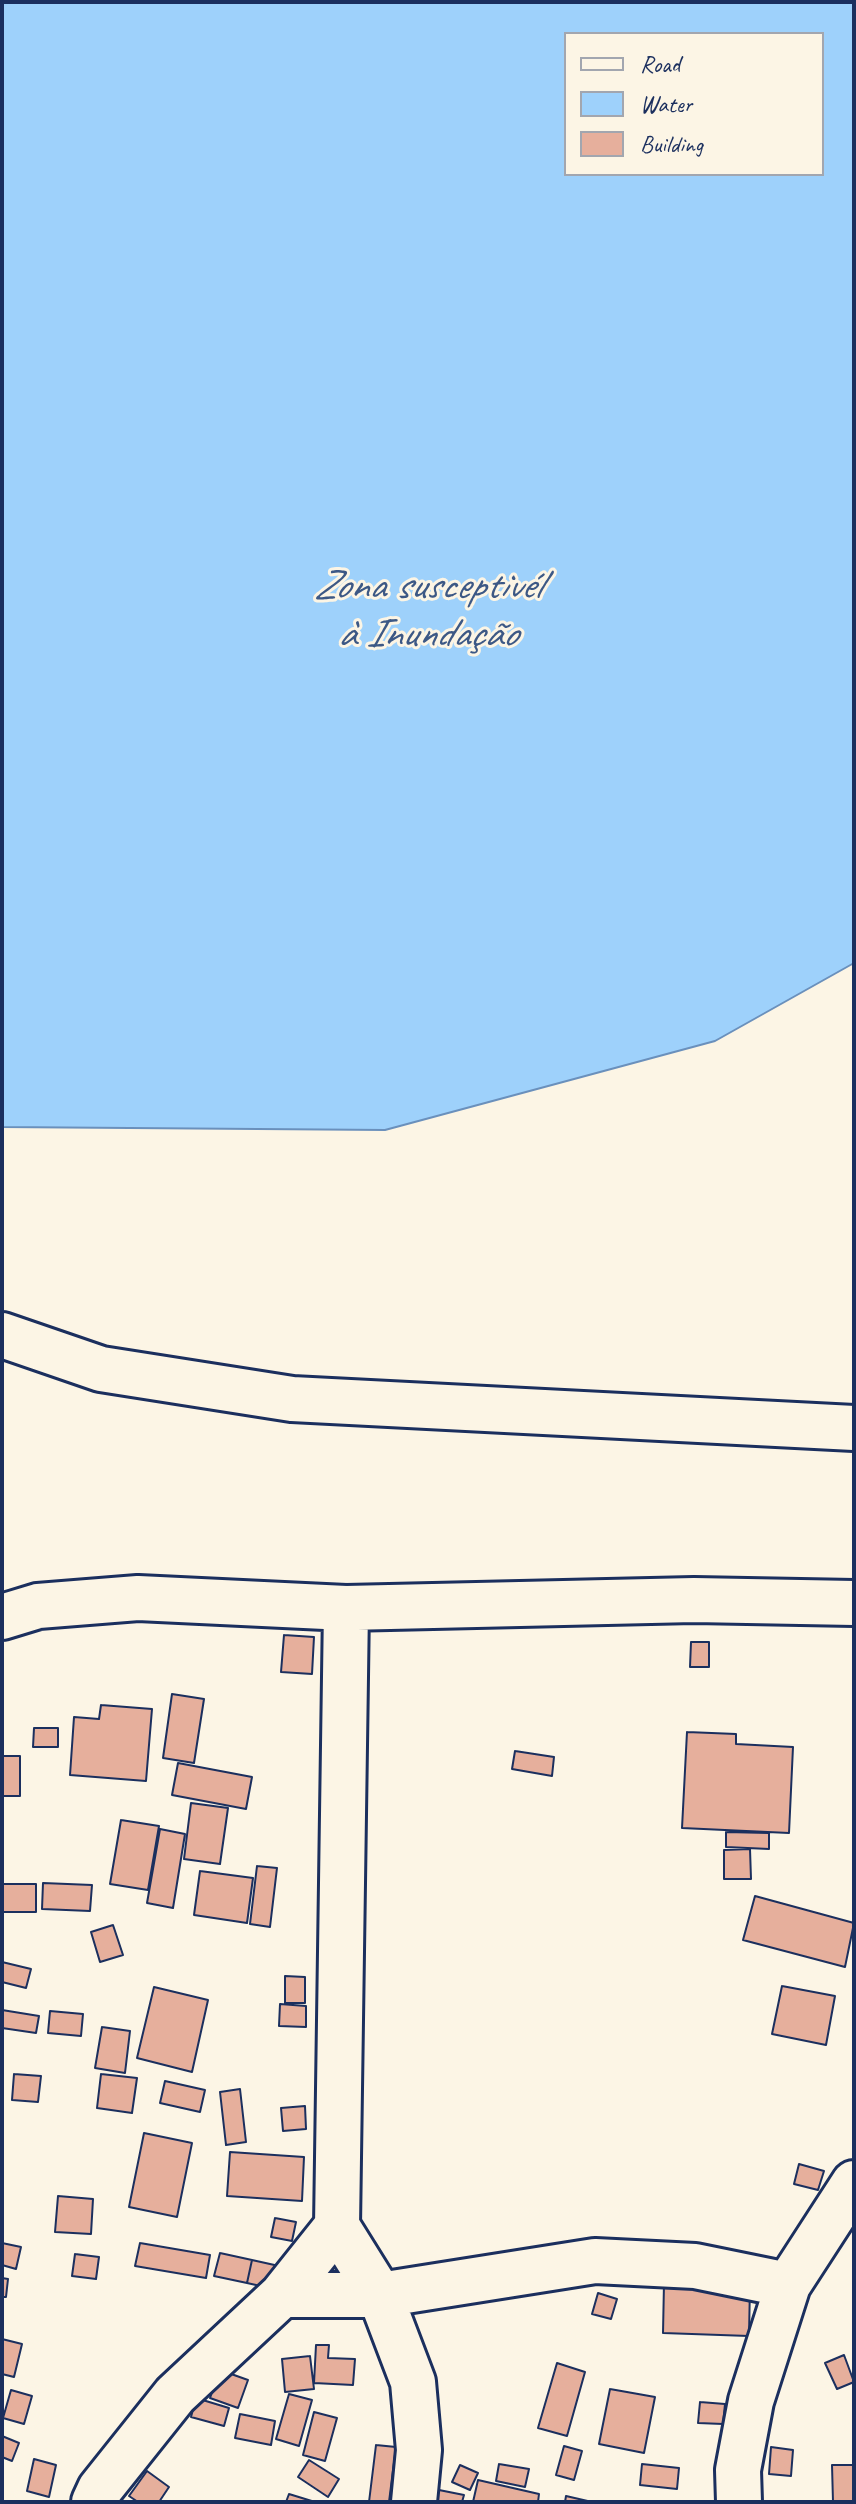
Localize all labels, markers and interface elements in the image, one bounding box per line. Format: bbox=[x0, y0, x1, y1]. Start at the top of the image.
legend bbox=[564, 32, 824, 176]
text: Road bbox=[640, 49, 680, 79]
text: Water bbox=[640, 89, 692, 119]
text: Building bbox=[640, 129, 703, 159]
water label: Zona susceptivél à Inundação bbox=[313, 562, 541, 660]

